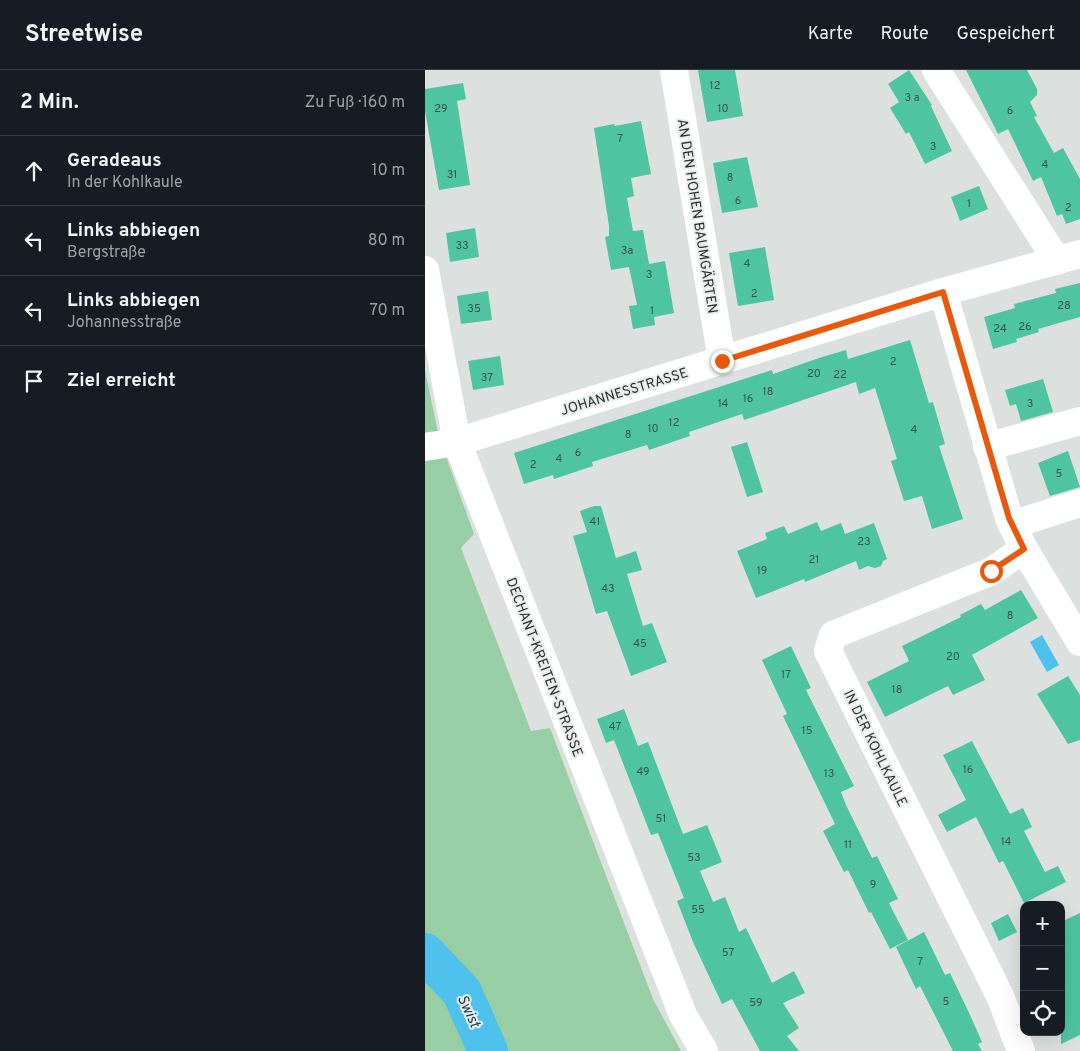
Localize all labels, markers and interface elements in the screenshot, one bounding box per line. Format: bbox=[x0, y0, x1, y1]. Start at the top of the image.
text: Streetwise bbox=[25, 20, 143, 50]
text: Karte bbox=[808, 23, 853, 46]
text: Route bbox=[881, 23, 929, 46]
text: Gespeichert bbox=[957, 23, 1055, 46]
house number: 12 bbox=[710, 79, 720, 93]
text: 2 Min. bbox=[20, 89, 79, 116]
house number: 3 a bbox=[905, 91, 920, 105]
text: Zu Fuß · 160 m bbox=[305, 93, 405, 113]
house number: 29 bbox=[434, 102, 448, 116]
house number: 10 bbox=[717, 102, 729, 116]
house number: 6 bbox=[1007, 104, 1013, 118]
street label: AN DEN HOHEN BAUMGÄRTEN bbox=[673, 117, 721, 315]
house number: 7 bbox=[617, 132, 623, 146]
house number: 3 bbox=[930, 140, 936, 154]
text: Geradeaus bbox=[67, 149, 162, 173]
icon: ahead bbox=[20, 157, 48, 185]
house number: 4 bbox=[1042, 158, 1049, 172]
text: 10 m bbox=[371, 161, 405, 181]
house number: 31 bbox=[447, 168, 457, 182]
house number: 8 bbox=[727, 171, 733, 185]
text: In der Kohlkaule bbox=[67, 173, 183, 193]
house number: 6 bbox=[735, 194, 741, 208]
house number: 1 bbox=[967, 197, 971, 211]
house number: 2 bbox=[1065, 201, 1071, 215]
text: Links abbiegen bbox=[67, 219, 200, 243]
icon: left bbox=[20, 227, 48, 255]
text: 80 m bbox=[368, 231, 405, 251]
house number: 33 bbox=[455, 239, 469, 253]
text: Bergstraße bbox=[67, 243, 146, 263]
house number: 3a bbox=[621, 244, 633, 258]
house number: 4 bbox=[744, 257, 751, 271]
house number: 3 bbox=[646, 268, 652, 282]
house number: 2 bbox=[751, 287, 757, 301]
text: Links abbiegen bbox=[67, 289, 200, 313]
icon: left bbox=[20, 297, 48, 325]
house number: 28 bbox=[1057, 299, 1071, 313]
text: 70 m bbox=[370, 301, 405, 321]
house number: 35 bbox=[467, 302, 481, 316]
house number: 1 bbox=[650, 304, 654, 318]
text: Johannesstraße bbox=[67, 313, 181, 333]
house number: 26 bbox=[1018, 320, 1032, 334]
house number: 24 bbox=[993, 322, 1007, 336]
route end bbox=[711, 350, 734, 373]
house number: 2 bbox=[890, 355, 896, 369]
street label: JOHANNESSTRASSE bbox=[559, 365, 690, 420]
icon: arrive bbox=[20, 367, 48, 395]
house number: 20 bbox=[807, 367, 821, 381]
house number: 22 bbox=[833, 368, 847, 382]
text: Ziel erreicht bbox=[67, 369, 176, 393]
house number: 37 bbox=[481, 371, 493, 385]
house number: 18 bbox=[763, 385, 773, 399]
house number: 16 bbox=[743, 392, 753, 406]
house number: 14 bbox=[718, 397, 729, 411]
house number: 3 bbox=[1027, 397, 1033, 411]
house number: 12 bbox=[669, 416, 679, 430]
house number: 10 bbox=[647, 422, 659, 436]
house number: 4 bbox=[911, 423, 918, 437]
house number: 8 bbox=[625, 428, 631, 442]
house number: 6 bbox=[575, 446, 581, 460]
house number: 4 bbox=[556, 452, 563, 466]
house number: 2 bbox=[530, 458, 536, 472]
house number: 5 bbox=[1056, 467, 1063, 481]
house number: 41 bbox=[590, 515, 600, 529]
house number: 23 bbox=[857, 535, 871, 549]
house number: 21 bbox=[809, 553, 819, 567]
route start bbox=[980, 560, 1003, 583]
house number: 19 bbox=[757, 564, 767, 578]
street label: DECHANT-KREITEN-STRASSE bbox=[502, 576, 586, 760]
house number: 43 bbox=[601, 582, 615, 596]
house number: 8 bbox=[1007, 609, 1013, 623]
house number: 45 bbox=[633, 637, 647, 651]
house number: 20 bbox=[946, 650, 960, 664]
house number: 17 bbox=[781, 668, 791, 682]
house number: 18 bbox=[892, 683, 902, 697]
street label: IN DER KOHLKAULE bbox=[839, 687, 910, 810]
house number: 47 bbox=[609, 720, 621, 734]
house number: 15 bbox=[802, 724, 813, 738]
house number: 16 bbox=[963, 763, 973, 777]
house number: 49 bbox=[636, 765, 650, 779]
house number: 13 bbox=[824, 767, 834, 781]
house number: 51 bbox=[656, 812, 666, 826]
house number: 14 bbox=[1001, 835, 1012, 849]
house number: 11 bbox=[844, 838, 852, 852]
house number: 53 bbox=[687, 851, 701, 865]
house number: 9 bbox=[870, 878, 876, 892]
map controls bbox=[1020, 901, 1065, 1036]
button: + bbox=[1020, 901, 1065, 946]
house number: 55 bbox=[691, 903, 705, 917]
house number: 57 bbox=[722, 946, 734, 960]
button: − bbox=[1020, 946, 1065, 991]
house number: 7 bbox=[917, 955, 923, 969]
button: locate bbox=[1020, 991, 1065, 1036]
water label: Swist bbox=[452, 992, 484, 1032]
house number: 5 bbox=[943, 995, 950, 1009]
house number: 59 bbox=[749, 996, 763, 1010]

